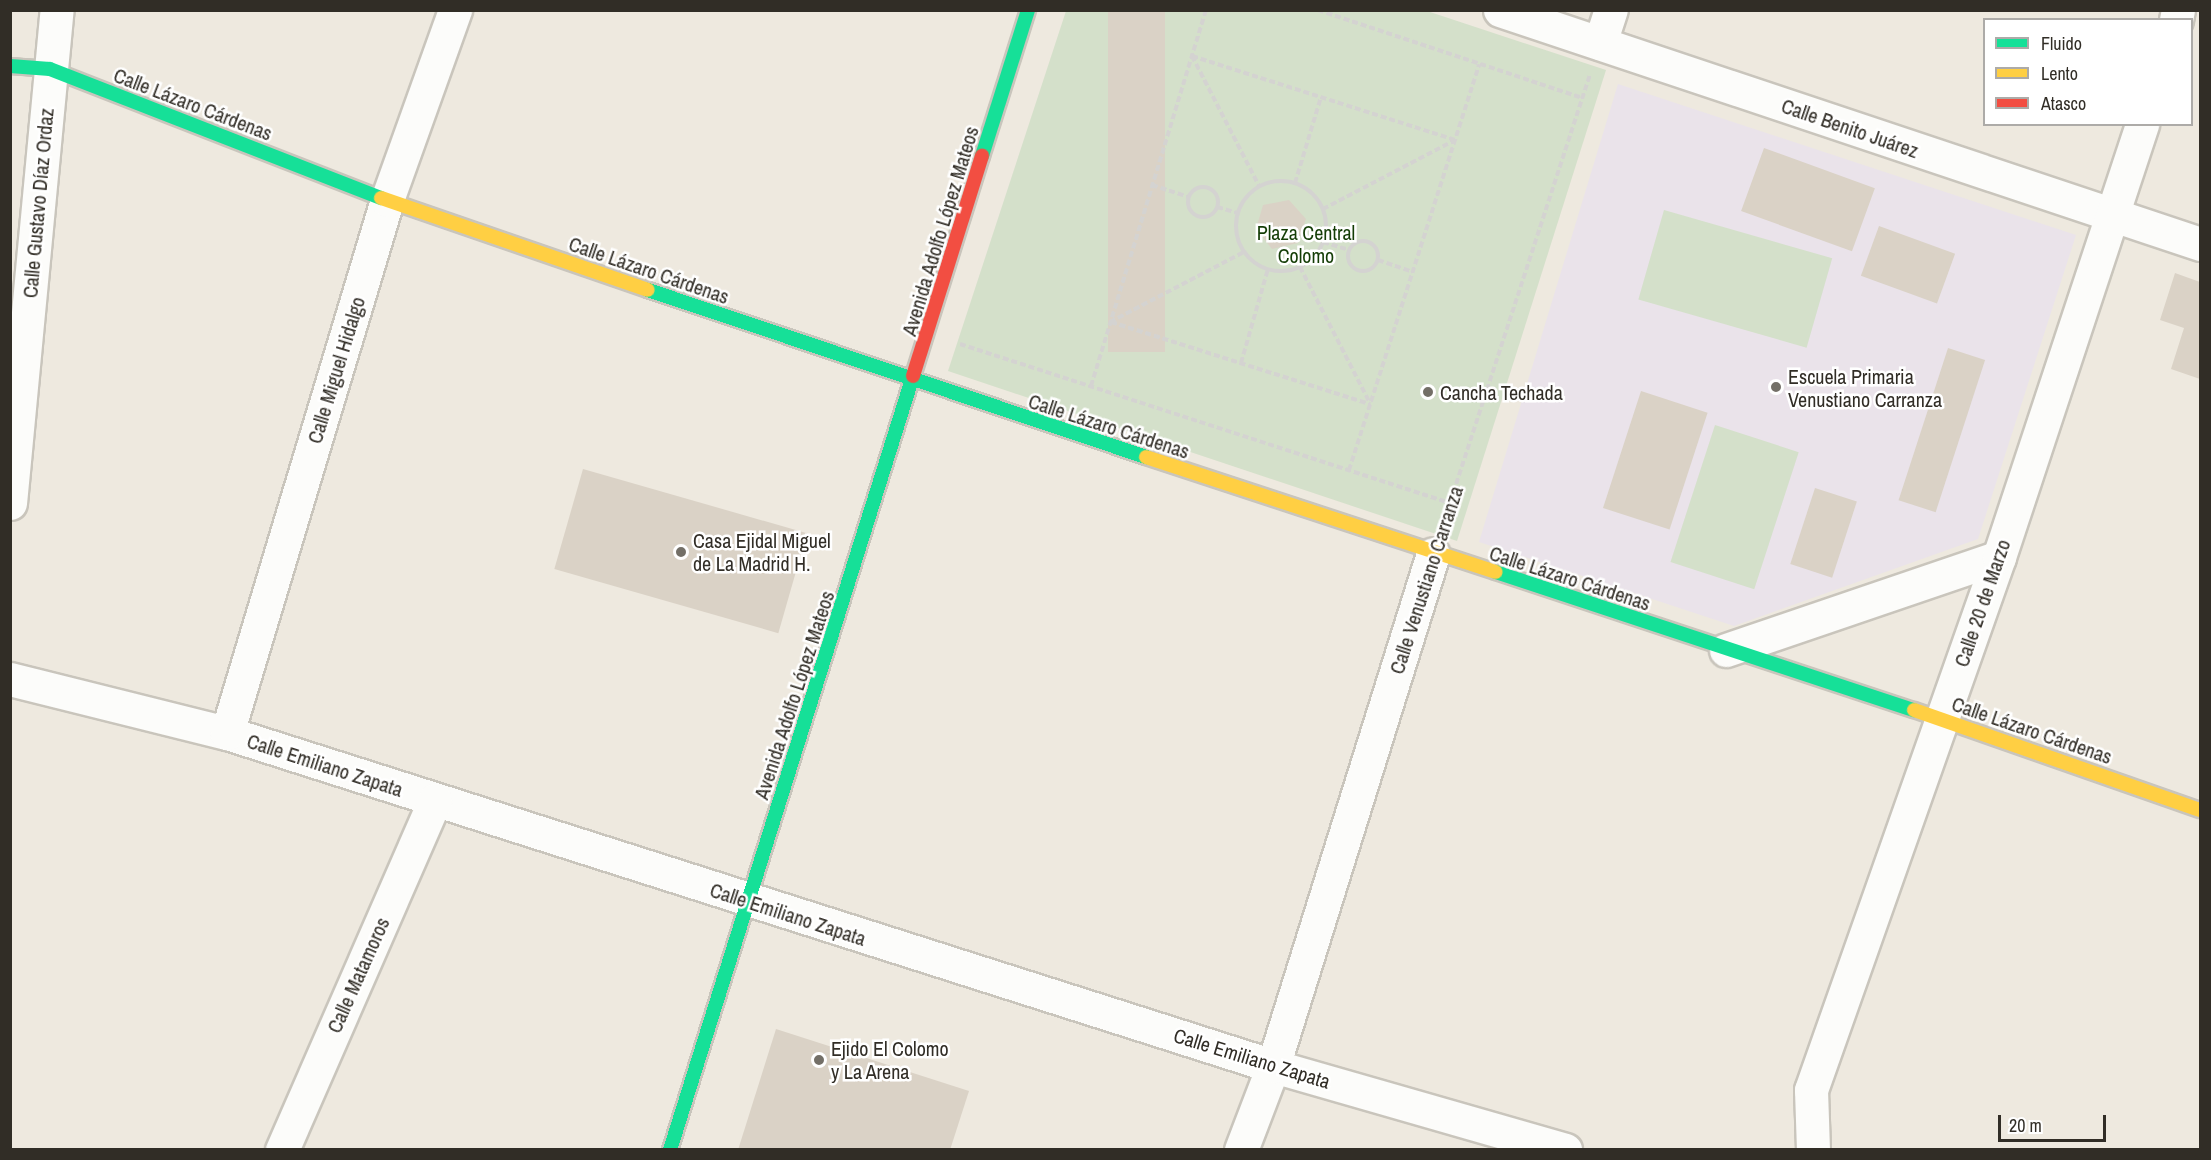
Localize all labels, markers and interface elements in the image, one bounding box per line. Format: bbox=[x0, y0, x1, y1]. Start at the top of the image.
legend bbox=[1983, 18, 2193, 126]
text: Fluido bbox=[2041, 31, 2082, 56]
text: Lento bbox=[2041, 61, 2078, 86]
street label: Calle Lázaro Cárdenas bbox=[110, 63, 276, 145]
text: Atasco bbox=[2041, 91, 2086, 116]
street label: Calle Benito Juárez bbox=[1778, 93, 1922, 163]
street label: Calle Gustavo Díaz Ordaz bbox=[18, 107, 58, 299]
street label: Avenida Adolfo López Mateos bbox=[897, 123, 983, 339]
park label: Plaza Central Colomo bbox=[1257, 221, 1355, 268]
street label: Calle Lázaro Cárdenas bbox=[566, 231, 732, 309]
street label: Calle Miguel Hidalgo bbox=[302, 294, 370, 446]
place label: Escuela Primaria Venustiano Carranza bbox=[1788, 364, 1942, 411]
place label: Cancha Techada bbox=[1440, 380, 1563, 404]
marker: Escuela Primaria Venustiano Carranza bbox=[1769, 380, 1783, 394]
marker: Cancha Techada bbox=[1421, 385, 1435, 399]
street label: Calle Lázaro Cárdenas bbox=[1026, 389, 1192, 463]
street label: Calle Venustiano Carranza bbox=[1384, 483, 1468, 677]
place label: Casa Ejidal Miguel de La Madrid H. bbox=[693, 528, 831, 575]
street label: Calle 20 de Marzo bbox=[1949, 536, 2015, 670]
street label: Calle Lázaro Cárdenas bbox=[1487, 541, 1653, 615]
marker: Casa Ejidal Miguel de La Madrid H. bbox=[674, 545, 688, 559]
street label: Avenida Adolfo López Mateos bbox=[749, 587, 839, 803]
street label: Calle Lázaro Cárdenas bbox=[1949, 691, 2115, 769]
street label: Calle Emiliano Zapata bbox=[244, 729, 406, 801]
street label: Calle Emiliano Zapata bbox=[707, 878, 869, 950]
street label: Calle Matamoros bbox=[322, 914, 394, 1036]
street label: Calle Emiliano Zapata bbox=[1171, 1023, 1333, 1093]
place label: Ejido El Colomo y La Arena bbox=[831, 1036, 949, 1083]
marker: Ejido El Colomo y La Arena bbox=[812, 1053, 826, 1067]
scale bar bbox=[2001, 1103, 2109, 1141]
text: 20 m bbox=[2009, 1113, 2042, 1138]

